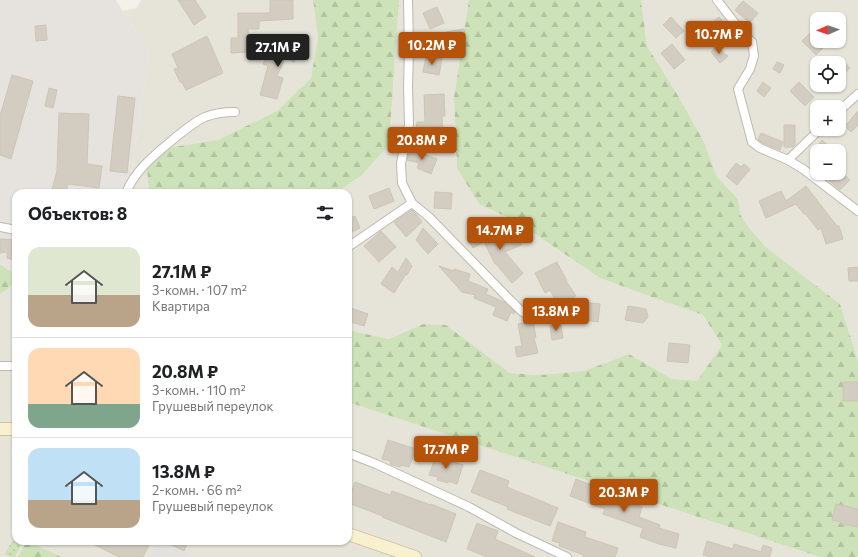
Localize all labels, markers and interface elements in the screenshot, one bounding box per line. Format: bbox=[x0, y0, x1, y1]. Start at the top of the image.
north arrow bbox=[810, 12, 846, 48]
map controls bbox=[810, 12, 846, 180]
pin: 10.7M ₽ bbox=[682, 21, 756, 55]
text: 10.7M ₽ bbox=[695, 26, 743, 42]
pin: 10.2M ₽ bbox=[395, 32, 469, 66]
pin: 27.1M ₽ bbox=[241, 34, 315, 68]
text: 10.2M ₽ bbox=[408, 37, 456, 53]
text: 27.1M ₽ bbox=[255, 39, 301, 55]
button: locate bbox=[810, 56, 846, 92]
button: + bbox=[810, 100, 846, 136]
pin: 20.8M ₽ bbox=[385, 127, 459, 161]
text: 20.8M ₽ bbox=[397, 132, 447, 148]
button: − bbox=[810, 144, 846, 180]
icon: filters bbox=[314, 202, 336, 224]
text: Объектов: 8 bbox=[28, 203, 127, 224]
pin: 14.7M ₽ bbox=[463, 217, 537, 251]
text: 14.7M ₽ bbox=[476, 222, 524, 238]
text: 27.1M ₽ bbox=[152, 261, 211, 282]
icon: home bbox=[60, 263, 108, 311]
text: 3-комн. · 107 m² bbox=[152, 282, 247, 298]
text: Квартира bbox=[152, 298, 210, 314]
pin: 13.8M ₽ bbox=[519, 298, 593, 332]
text: 13.8M ₽ bbox=[532, 303, 580, 319]
text: 20.8M ₽ bbox=[152, 361, 218, 382]
icon: home bbox=[60, 364, 108, 412]
text: 3-комн. · 110 m² bbox=[152, 382, 246, 398]
text: Грушевый переулок bbox=[152, 398, 273, 414]
pin: 17.7M ₽ bbox=[409, 436, 483, 470]
text: 17.7M ₽ bbox=[423, 441, 469, 457]
text: 13.8M ₽ bbox=[152, 461, 215, 482]
icon: home bbox=[60, 464, 108, 512]
pin: 20.3M ₽ bbox=[587, 479, 661, 513]
text: 2-комн. · 66 m² bbox=[152, 482, 242, 498]
text: 20.3M ₽ bbox=[599, 484, 649, 500]
text: Грушевый переулок bbox=[152, 498, 273, 514]

